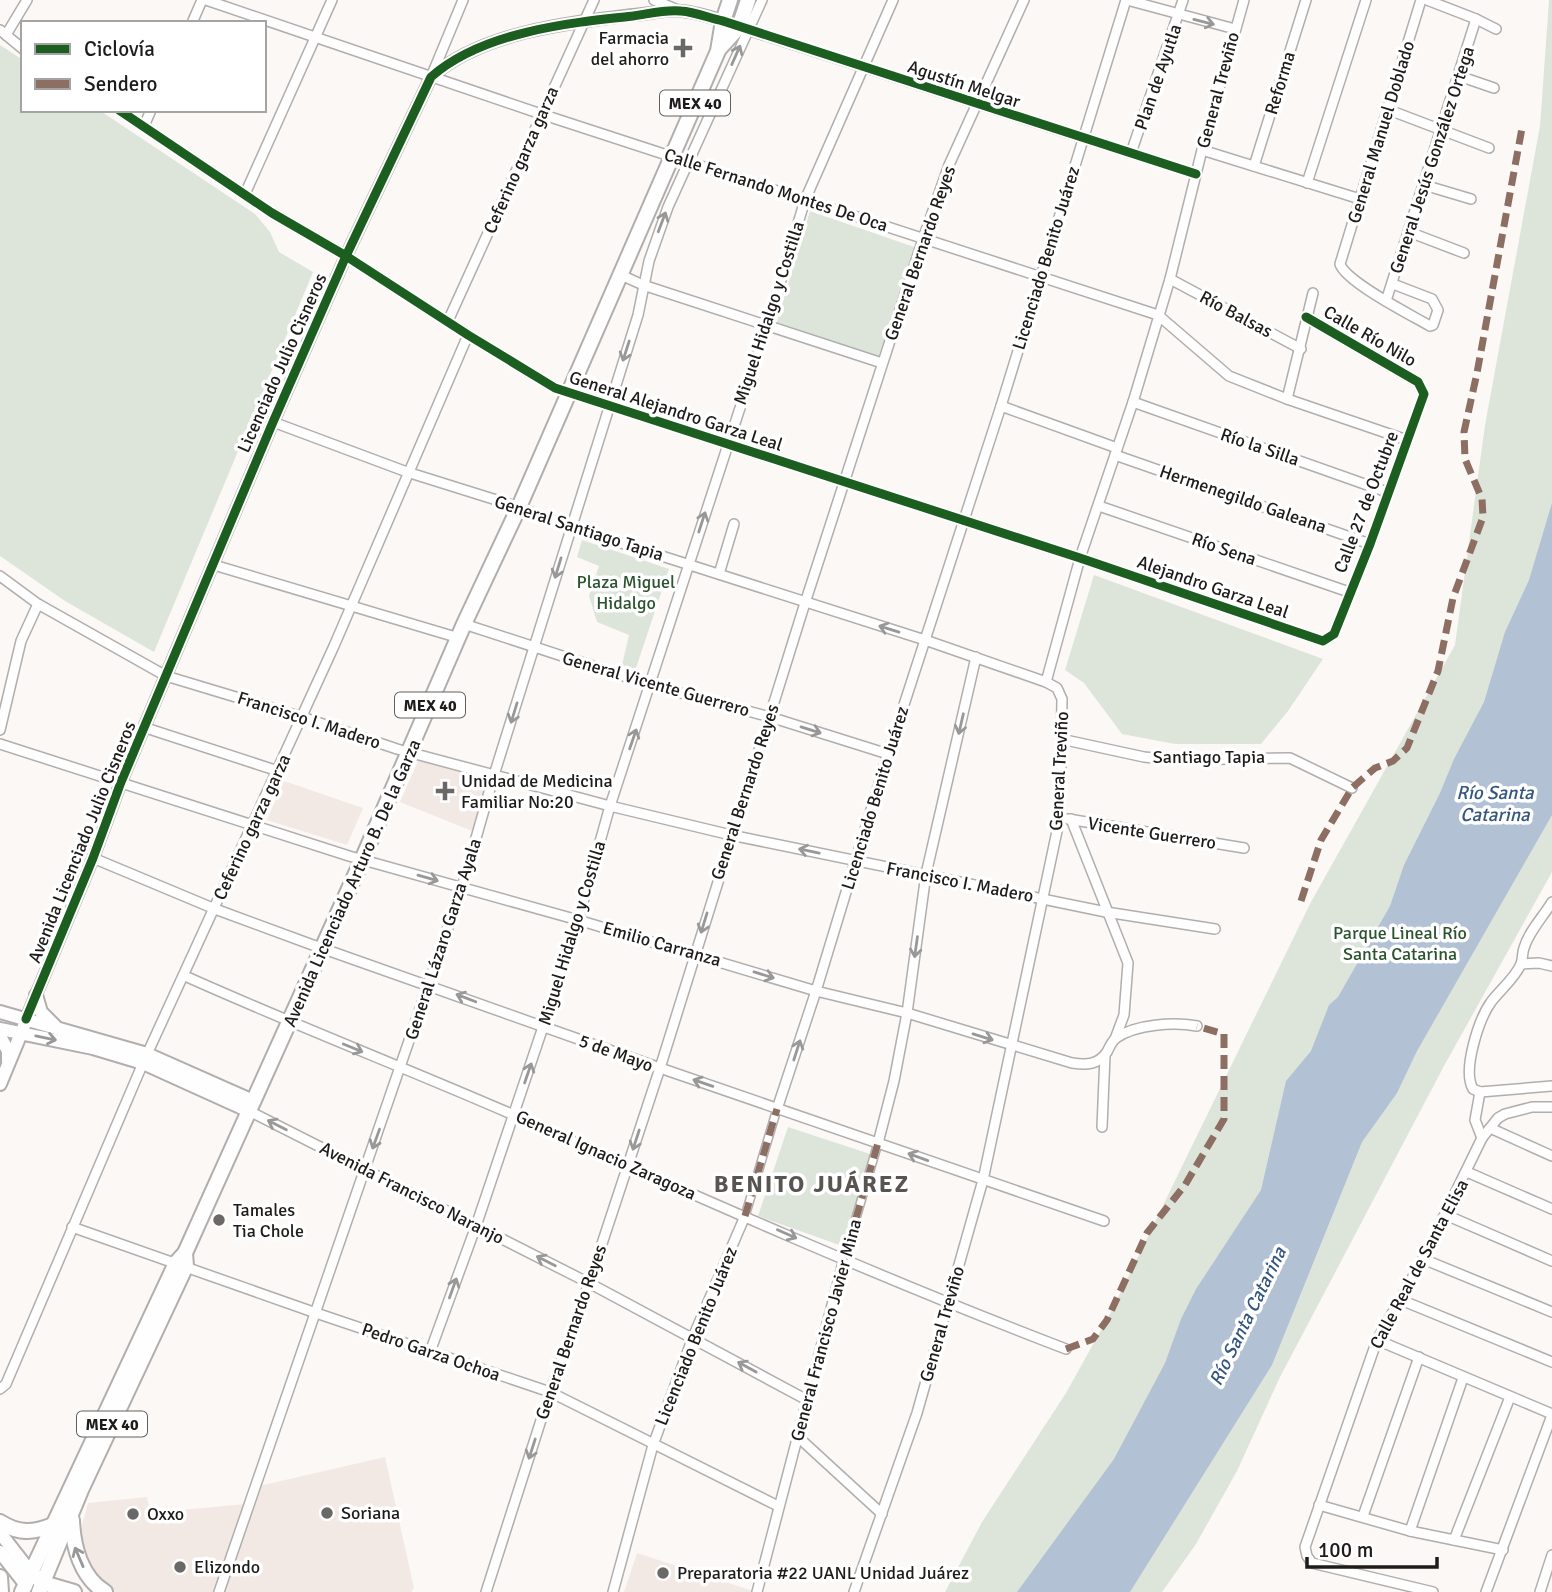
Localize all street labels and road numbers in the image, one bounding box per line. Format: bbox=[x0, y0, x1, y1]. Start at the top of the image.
street label: Plan de Ayutla bbox=[1130, 21, 1186, 133]
street label: General Treviño bbox=[1192, 30, 1244, 150]
street label: General Manuel Doblado bbox=[1343, 38, 1419, 226]
street label: General Jesús González Ortega bbox=[1385, 44, 1479, 276]
street label: Reforma bbox=[1260, 49, 1300, 117]
street label: Agustín Melgar bbox=[905, 55, 1023, 113]
street label: Ceferino garza garza bbox=[479, 83, 563, 237]
road number: MEX 40 bbox=[660, 90, 730, 116]
street label: Calle Fernando Montes De Oca bbox=[661, 143, 891, 237]
street label: General Bernardo Reyes bbox=[880, 163, 960, 343]
street label: Licenciado Benito Juárez bbox=[1008, 163, 1084, 353]
street label: Miguel Hidalgo y Costilla bbox=[729, 218, 809, 408]
street label: Licenciado Julio Cisneros bbox=[233, 270, 332, 456]
street label: Río Balsas bbox=[1196, 286, 1276, 342]
street label: Calle Río Nilo bbox=[1320, 301, 1420, 371]
street label: General Alejandro Garza Leal bbox=[566, 366, 786, 456]
street label: Río la Silla bbox=[1218, 423, 1302, 471]
street label: Calle 27 de Octubre bbox=[1329, 428, 1403, 576]
street label: Hermenegildo Galeana bbox=[1157, 460, 1329, 538]
street label: General Santiago Tapia bbox=[492, 490, 666, 566]
street label: Río Sena bbox=[1189, 528, 1259, 570]
street label: Alejandro Garza Leal bbox=[1134, 551, 1292, 623]
street label: General Vicente Guerrero bbox=[560, 647, 752, 721]
street label: Francisco I. Madero bbox=[235, 686, 383, 754]
road number: MEX 40 bbox=[395, 692, 465, 718]
street label: General Bernardo Reyes bbox=[706, 701, 784, 883]
street label: Licenciado Benito Juárez bbox=[837, 703, 913, 893]
street label: General Treviño bbox=[1045, 711, 1073, 831]
street label: Avenida Licenciado Julio Cisneros bbox=[23, 718, 141, 966]
street label: Avenida Licenciado Arturo B. De la Garza bbox=[278, 736, 426, 1030]
street label: Santiago Tapia bbox=[1153, 746, 1265, 768]
street label: Ceferino garza garza bbox=[209, 750, 295, 904]
street label: Vicente Guerrero bbox=[1086, 812, 1218, 854]
street label: General Lázaro Garza Ayala bbox=[400, 836, 486, 1042]
street label: Miguel Hidalgo y Costilla bbox=[533, 838, 611, 1028]
street label: Francisco I. Madero bbox=[885, 857, 1035, 907]
street label: Emilio Carranza bbox=[600, 917, 724, 971]
street label: 5 de Mayo bbox=[576, 1029, 656, 1077]
street label: General Ignacio Zaragoza bbox=[512, 1105, 700, 1205]
street label: Avenida Francisco Naranjo bbox=[316, 1137, 508, 1249]
street label: Calle Real de Santa Elisa bbox=[1365, 1175, 1473, 1353]
street label: General Francisco Javier Mina bbox=[786, 1217, 866, 1443]
street label: General Bernardo Reyes bbox=[531, 1242, 611, 1422]
street label: Licenciado Benito Juárez bbox=[650, 1243, 742, 1429]
street label: General Treviño bbox=[915, 1264, 969, 1384]
street label: Pedro Garza Ochoa bbox=[359, 1318, 503, 1386]
road number: MEX 40 bbox=[77, 1412, 147, 1436]

